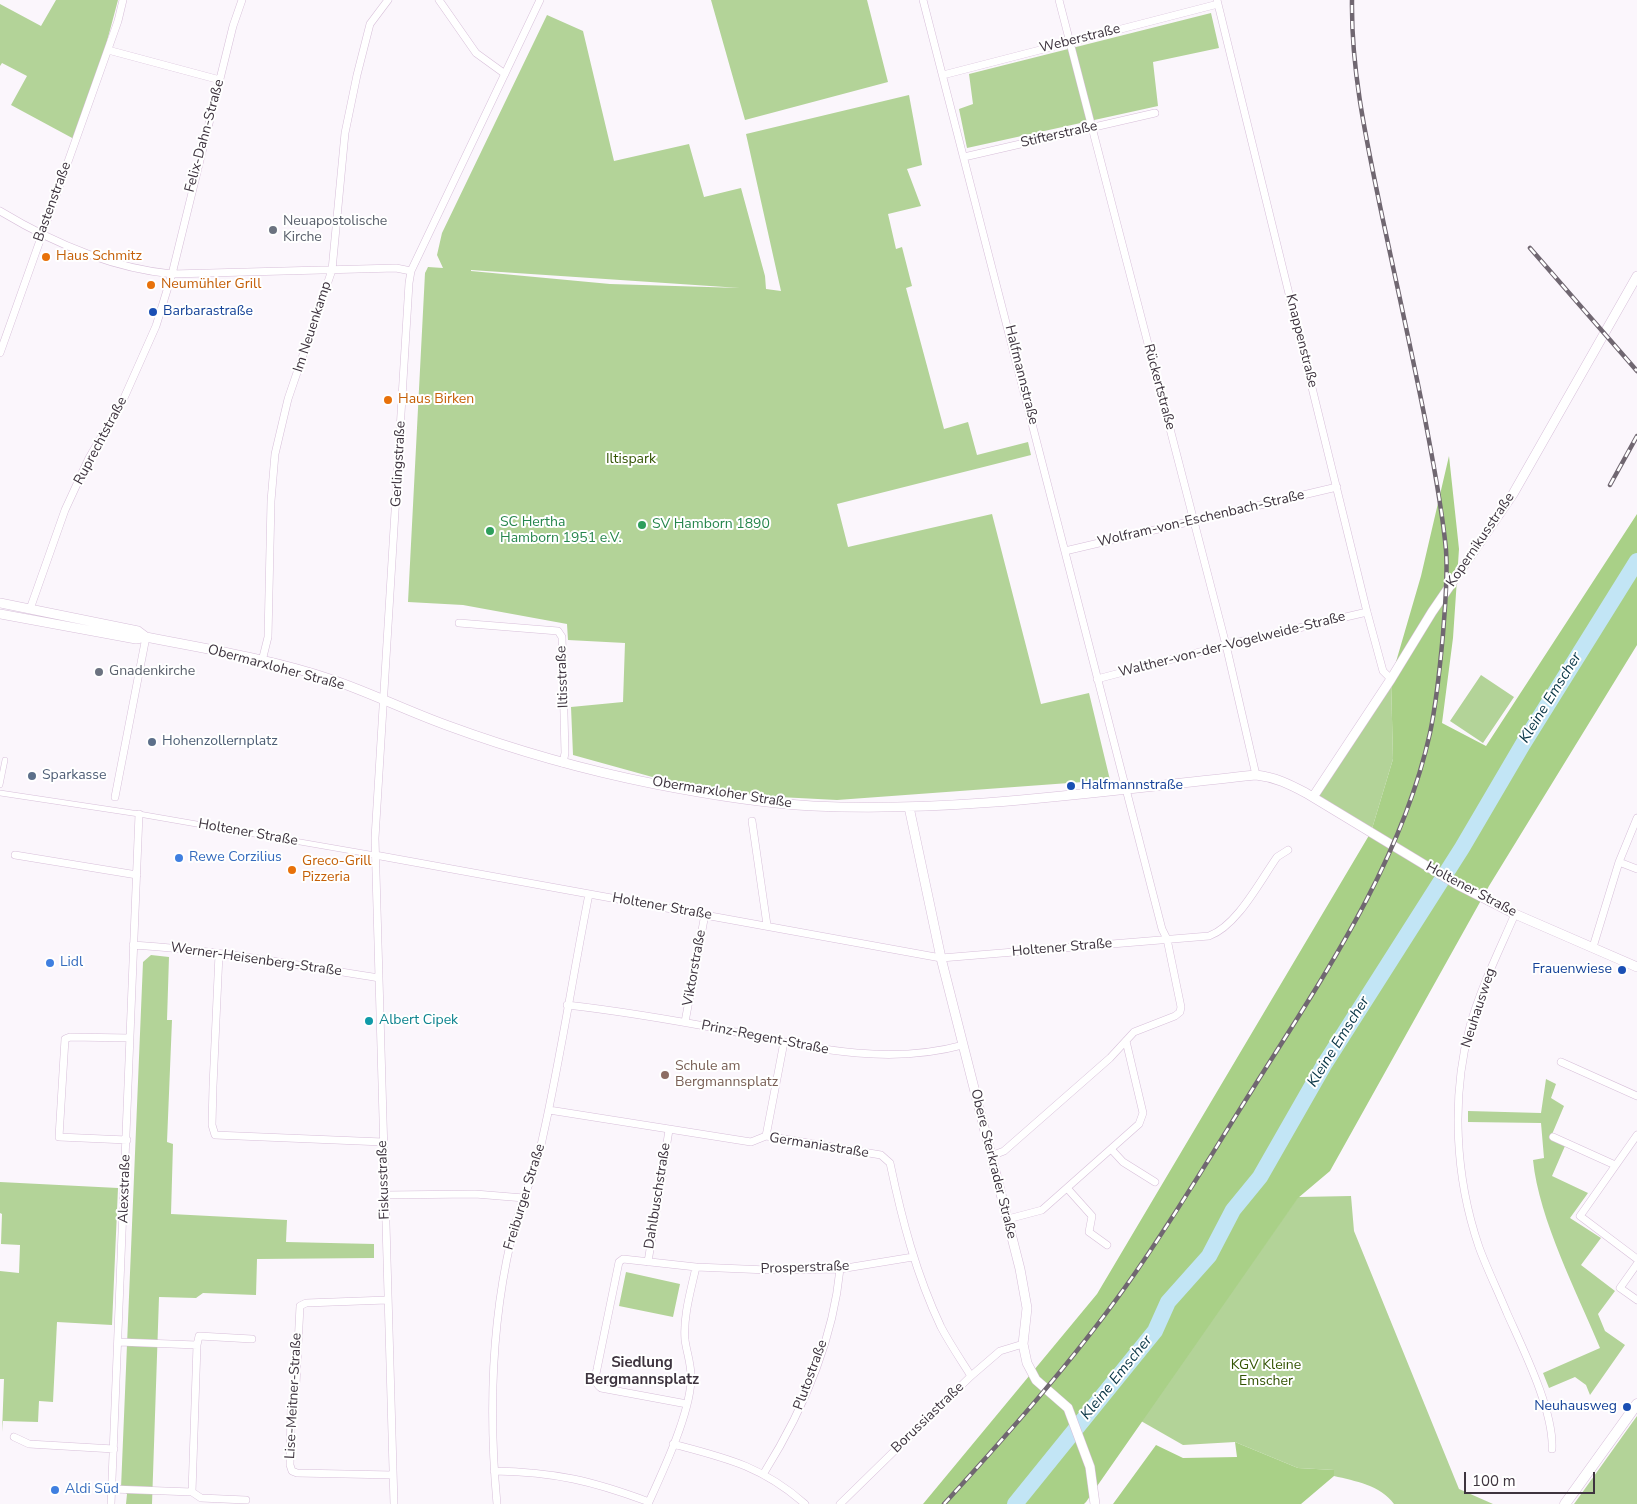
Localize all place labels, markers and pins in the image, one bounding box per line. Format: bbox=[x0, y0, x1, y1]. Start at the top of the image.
place label: Neuapostolische Kirche bbox=[283, 214, 387, 246]
marker: Neuapostolische Kirche bbox=[267, 224, 279, 236]
place label: Haus Schmitz bbox=[56, 249, 142, 265]
marker: Haus Schmitz bbox=[40, 251, 52, 263]
place label: Neumühler Grill bbox=[161, 277, 261, 293]
marker: Neumühler Grill bbox=[145, 279, 157, 291]
place label: Barbarastraße bbox=[163, 304, 253, 320]
marker: Barbarastraße bbox=[147, 306, 159, 318]
place label: Haus Birken bbox=[398, 392, 474, 408]
marker: Haus Birken bbox=[382, 394, 394, 406]
place label: SC Hertha Hamborn 1951 e.V. bbox=[500, 515, 622, 548]
place label: SV Hamborn 1890 bbox=[652, 517, 770, 533]
marker: SV Hamborn 1890 bbox=[636, 519, 648, 531]
marker: SC Hertha Hamborn 1951 e.V. bbox=[484, 525, 496, 537]
place label: Gnadenkirche bbox=[109, 664, 195, 680]
marker: Gnadenkirche bbox=[93, 666, 105, 678]
place label: Hohenzollernplatz bbox=[162, 734, 278, 750]
marker: Hohenzollernplatz bbox=[146, 736, 158, 748]
place label: Sparkasse bbox=[42, 768, 106, 784]
marker: Sparkasse bbox=[26, 770, 38, 782]
place label: Halfmannstraße bbox=[1081, 778, 1183, 794]
marker: Halfmannstraße bbox=[1065, 780, 1077, 792]
place label: Rewe Corzilius bbox=[189, 850, 282, 866]
marker: Rewe Corzilius bbox=[173, 852, 185, 864]
place label: Greco-Grill Pizzeria bbox=[302, 854, 372, 886]
marker: Greco-Grill Pizzeria bbox=[286, 864, 298, 876]
place label: Lidl bbox=[60, 955, 83, 971]
marker: Lidl bbox=[44, 957, 56, 969]
place label: Frauenwiese bbox=[1532, 962, 1612, 978]
marker: Frauenwiese bbox=[1616, 964, 1628, 976]
place label: Albert Cipek bbox=[379, 1013, 458, 1029]
marker: Albert Cipek bbox=[363, 1015, 375, 1027]
place label: Schule am Bergmannsplatz bbox=[675, 1059, 778, 1092]
marker: Schule am Bergmannsplatz bbox=[659, 1069, 671, 1081]
place label: Neuhausweg bbox=[1534, 1399, 1617, 1415]
marker: Neuhausweg bbox=[1621, 1401, 1633, 1413]
place label: Aldi Süd bbox=[65, 1482, 119, 1498]
marker: Aldi Süd bbox=[49, 1484, 61, 1496]

